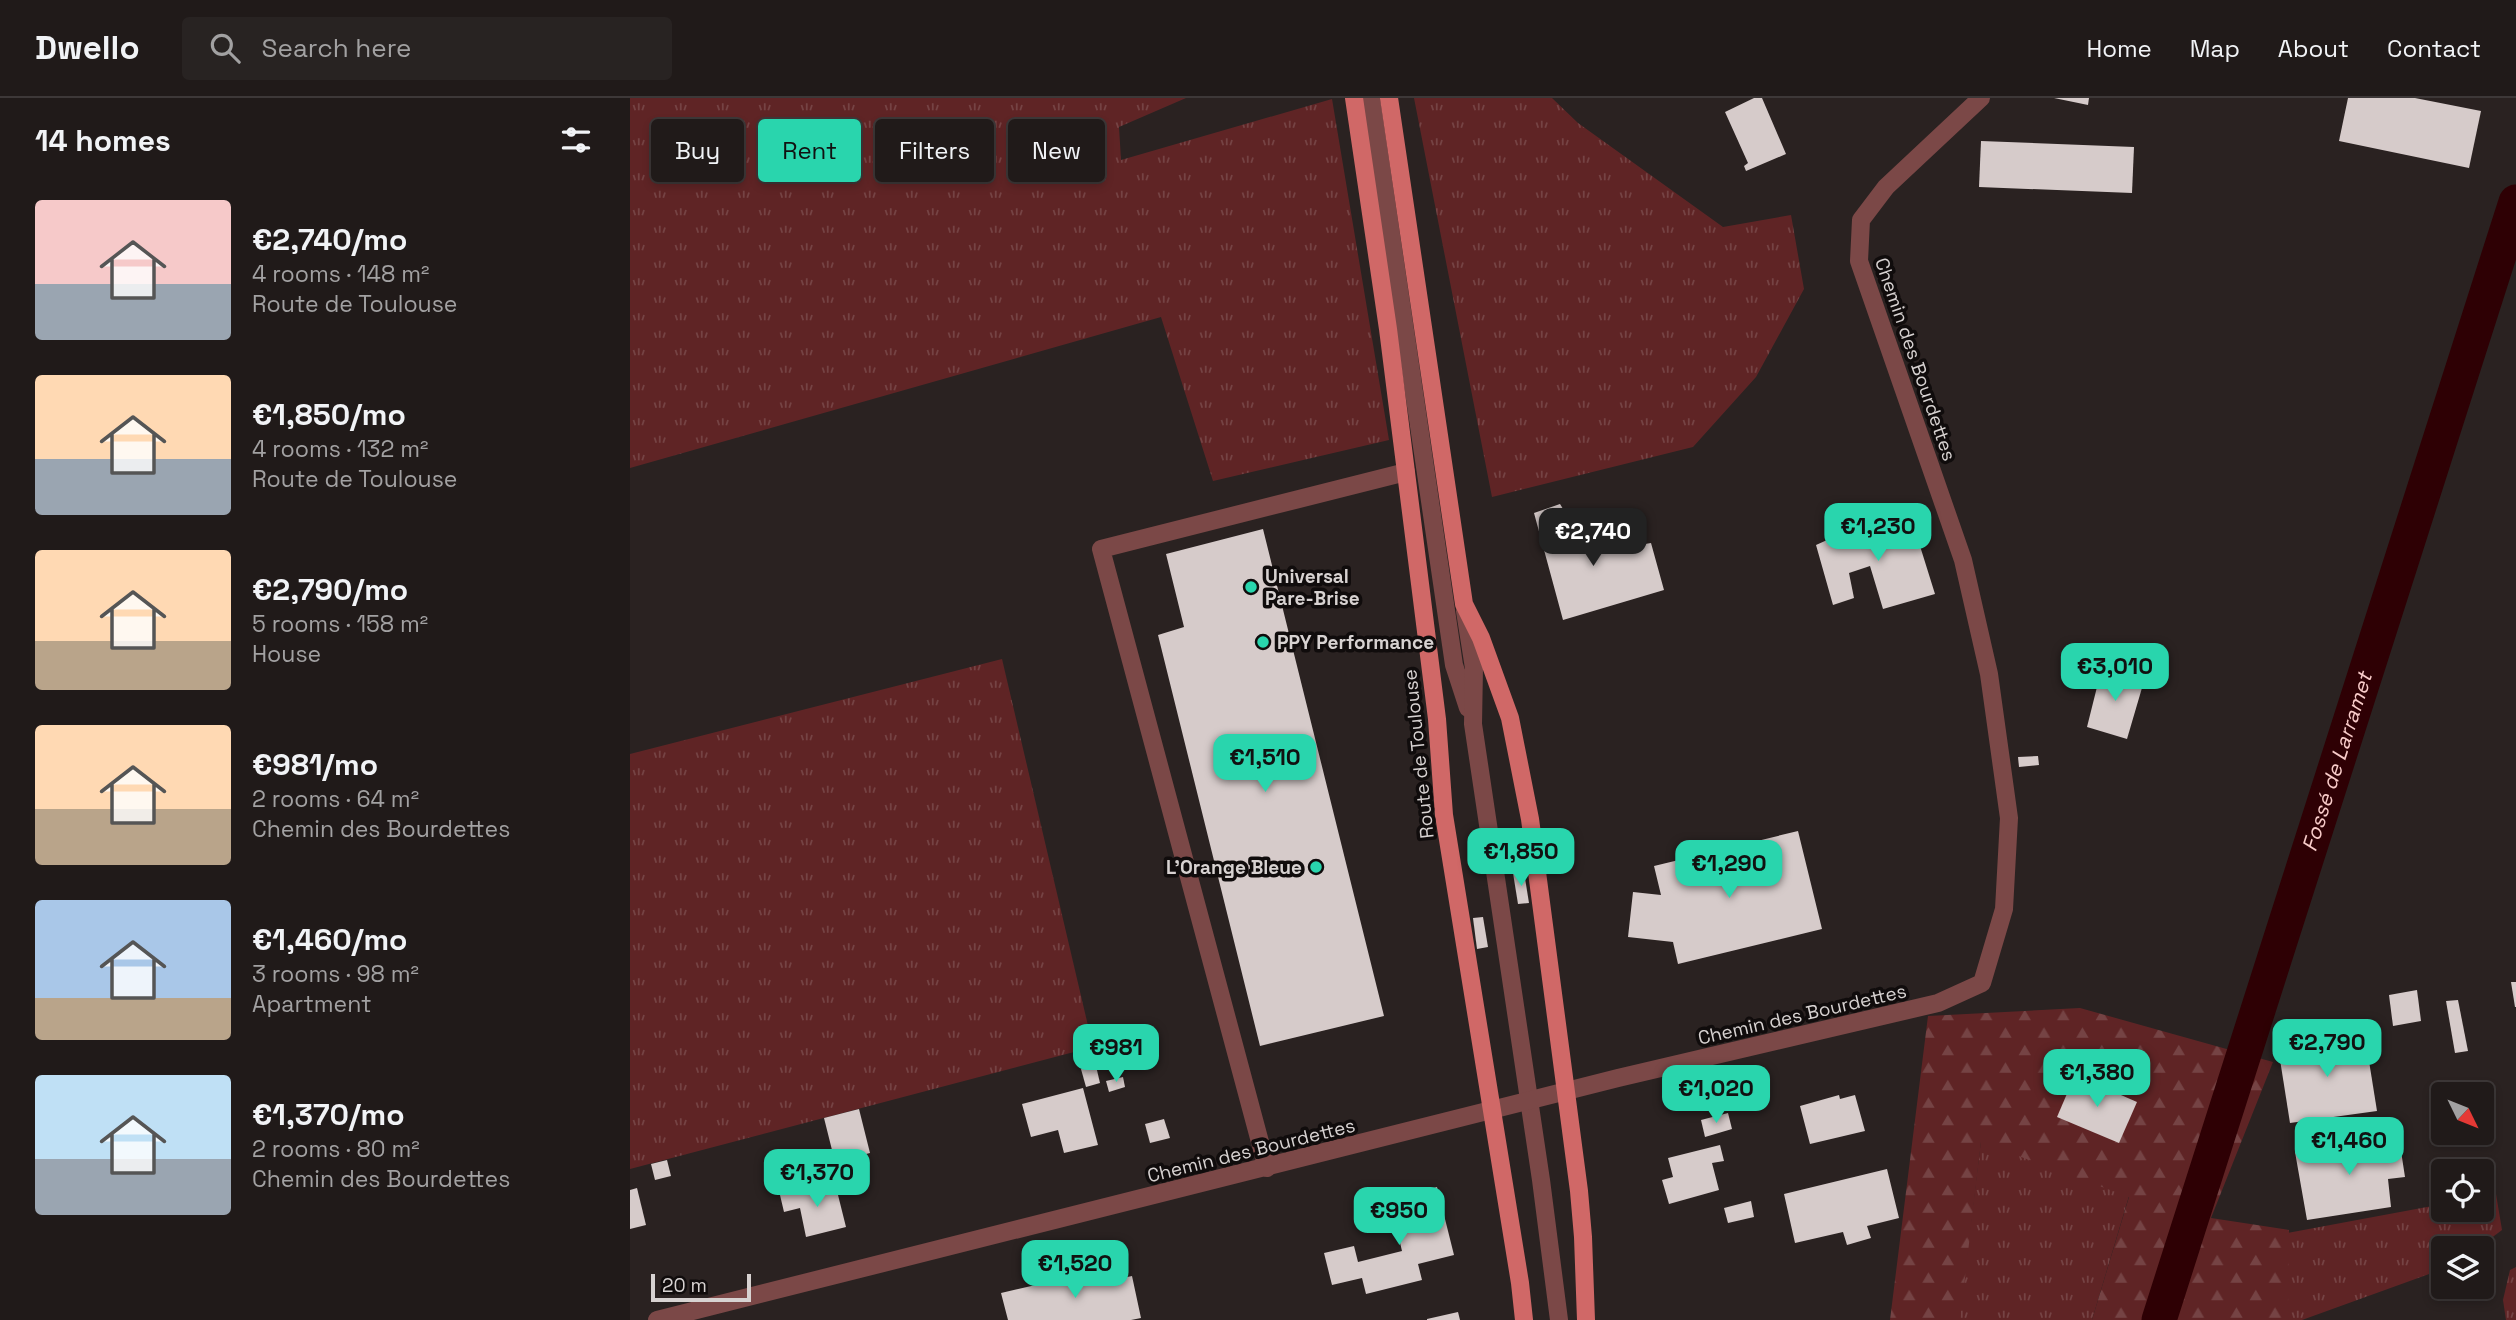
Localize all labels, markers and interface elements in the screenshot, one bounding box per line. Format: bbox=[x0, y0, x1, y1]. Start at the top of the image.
search box bbox=[182, 17, 672, 80]
text: Dwello bbox=[35, 27, 140, 69]
icon: search bbox=[206, 29, 244, 67]
text: Search here bbox=[262, 31, 411, 65]
text: Home bbox=[2086, 33, 2152, 64]
text: Map bbox=[2190, 33, 2240, 64]
text: About bbox=[2278, 33, 2349, 64]
text: Contact bbox=[2387, 33, 2481, 64]
chip: Buy bbox=[651, 119, 744, 182]
chip: Rent bbox=[758, 119, 861, 182]
chip: Filters bbox=[875, 119, 994, 182]
chip: New bbox=[1008, 119, 1105, 182]
text: 14 homes bbox=[35, 121, 171, 160]
icon: filters bbox=[557, 121, 595, 159]
text: €2,740/mo bbox=[252, 220, 407, 259]
icon: home bbox=[91, 228, 175, 312]
street label: Chemin des Bourdettes bbox=[1869, 254, 1962, 464]
text: 4 rooms · 148 m² bbox=[252, 259, 429, 289]
text: Route de Toulouse bbox=[252, 289, 457, 319]
text: €1,850/mo bbox=[252, 395, 406, 434]
icon: home bbox=[91, 403, 175, 487]
text: 4 rooms · 132 m² bbox=[252, 434, 428, 464]
text: Route de Toulouse bbox=[252, 464, 457, 494]
pin: €1,230 bbox=[1821, 504, 1935, 563]
pin: €2,740 bbox=[1536, 508, 1650, 568]
text: €1,230 bbox=[1840, 511, 1916, 541]
text: €2,740 bbox=[1555, 516, 1631, 546]
place label: Universal Pare-Brise bbox=[1265, 564, 1360, 611]
text: €2,790/mo bbox=[252, 570, 408, 609]
icon: home bbox=[91, 578, 175, 662]
marker: Universal Pare-Brise bbox=[1243, 579, 1259, 595]
text: 5 rooms · 158 m² bbox=[252, 609, 428, 639]
place label: PPY Performance bbox=[1277, 630, 1434, 655]
marker: PPY Performance bbox=[1255, 634, 1271, 650]
text: House bbox=[252, 639, 321, 669]
pin: €3,010 bbox=[2058, 644, 2172, 703]
text: €3,010 bbox=[2077, 651, 2153, 681]
water label: Fossé de Larramet bbox=[2296, 666, 2379, 855]
street label: Route de Toulouse bbox=[1397, 668, 1440, 840]
pin: €1,510 bbox=[1208, 734, 1322, 794]
text: €1,510 bbox=[1229, 742, 1301, 772]
text: €981/mo bbox=[252, 745, 378, 784]
icon: home bbox=[91, 753, 175, 837]
text: 2 rooms · 64 m² bbox=[252, 784, 419, 814]
text: Chemin des Bourdettes bbox=[252, 814, 510, 844]
pin: €1,850 bbox=[1464, 828, 1578, 888]
text: €1,850 bbox=[1483, 836, 1559, 866]
pin: €1,290 bbox=[1672, 840, 1786, 900]
text: €1,290 bbox=[1691, 848, 1767, 878]
place label: L'Orange Bleue bbox=[1166, 855, 1302, 880]
marker: L'Orange Bleue bbox=[1308, 859, 1324, 875]
text: €1,460/mo bbox=[252, 920, 407, 959]
icon: home bbox=[91, 928, 175, 1012]
text: 3 rooms · 98 m² bbox=[252, 959, 419, 989]
street label: Chemin des Bourdettes bbox=[1695, 978, 1909, 1051]
text: Apartment bbox=[252, 989, 372, 1019]
pin: €2,790 bbox=[2270, 1020, 2384, 1079]
pin: €981 bbox=[1075, 1024, 1157, 1084]
text: €2,790 bbox=[2288, 1027, 2366, 1057]
text: €981 bbox=[1089, 1032, 1143, 1062]
pin: €1,380 bbox=[2040, 1049, 2154, 1109]
text: €1,380 bbox=[2059, 1057, 2135, 1087]
pin: €1,020 bbox=[1659, 1066, 1773, 1125]
text: €1,020 bbox=[1678, 1073, 1754, 1103]
north arrow bbox=[2431, 1082, 2494, 1144]
map controls bbox=[2431, 1082, 2494, 1299]
text: €1,370/mo bbox=[252, 1095, 405, 1134]
icon: home bbox=[91, 1103, 175, 1187]
street label: Chemin des Bourdettes bbox=[1145, 1113, 1358, 1188]
pin: €1,460 bbox=[2292, 1118, 2406, 1177]
text: €1,460 bbox=[2311, 1125, 2387, 1155]
text: 2 rooms · 80 m² bbox=[252, 1134, 420, 1164]
pin: €1,370 bbox=[760, 1150, 874, 1209]
text: €1,370 bbox=[780, 1157, 854, 1187]
button: locate bbox=[2431, 1159, 2494, 1222]
text: Chemin des Bourdettes bbox=[252, 1164, 510, 1194]
pin: €950 bbox=[1358, 1188, 1440, 1247]
text: €950 bbox=[1370, 1195, 1428, 1225]
button: layers bbox=[2431, 1236, 2494, 1299]
pin: €1,520 bbox=[1018, 1240, 1132, 1300]
text: €1,520 bbox=[1038, 1248, 1112, 1278]
scale bar bbox=[651, 1271, 751, 1303]
text: 20 m bbox=[662, 1273, 707, 1298]

